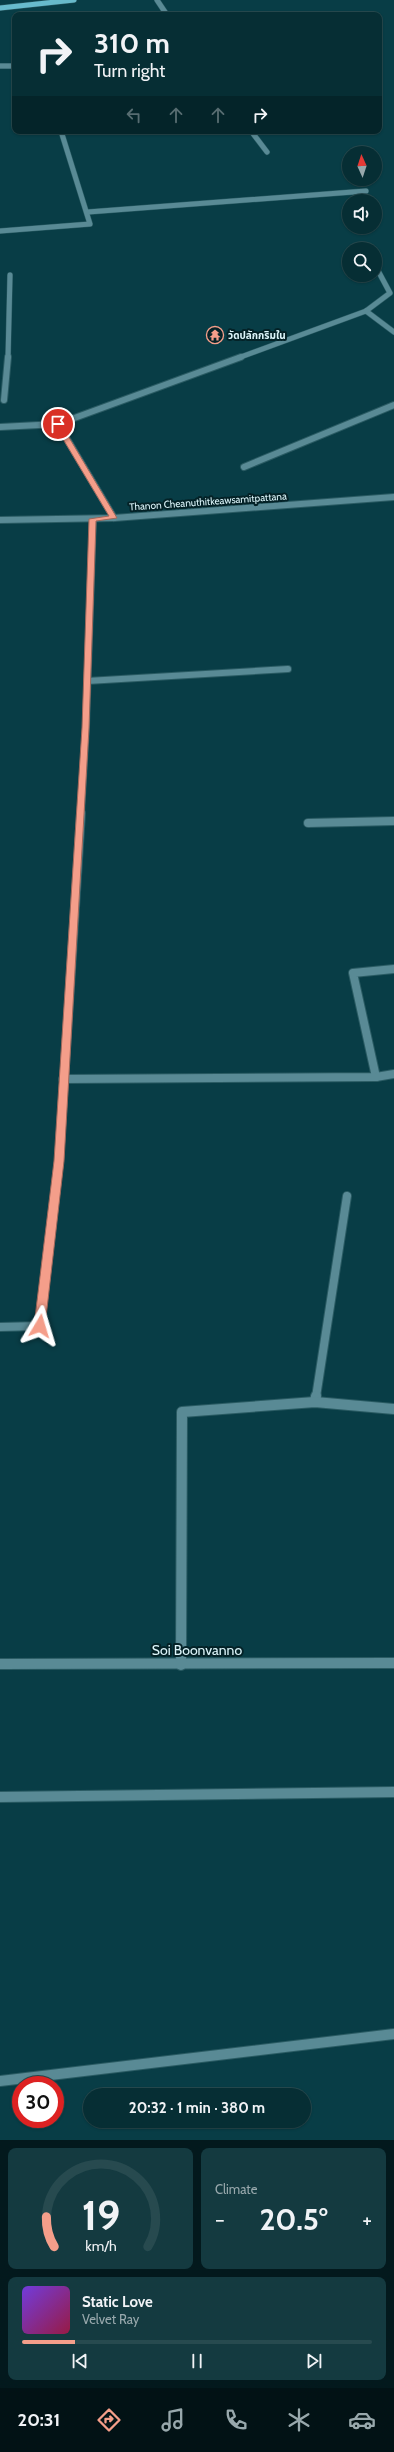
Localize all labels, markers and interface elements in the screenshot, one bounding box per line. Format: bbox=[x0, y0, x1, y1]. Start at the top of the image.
text: 310 m bbox=[94, 26, 170, 60]
icon: right bbox=[28, 28, 80, 80]
text: Turn right bbox=[94, 60, 165, 82]
icon: left bbox=[123, 104, 145, 126]
icon: ahead bbox=[165, 104, 187, 126]
icon: ahead bbox=[207, 104, 229, 126]
icon: right bbox=[249, 104, 271, 126]
north arrow bbox=[342, 146, 382, 186]
map controls bbox=[342, 146, 382, 282]
button: sound bbox=[342, 194, 382, 234]
button: search bbox=[342, 242, 382, 282]
temple icon: วัดปลักกริมใน bbox=[205, 325, 225, 345]
place label: วัดปลักกริมใน bbox=[228, 329, 286, 342]
pin bbox=[41, 407, 75, 441]
icon: arrive bbox=[47, 413, 69, 435]
street label: Thanon Cheanuthitkeawsamitpattana bbox=[129, 489, 287, 513]
position arrow bbox=[19, 1305, 61, 1347]
street label: Soi Boonvanno bbox=[152, 1641, 242, 1659]
speed limit sign: 30 bbox=[12, 2076, 64, 2128]
text: 20:32 · 1 min · 380 m bbox=[129, 2099, 265, 2117]
text: Climate bbox=[215, 2181, 257, 2197]
text: 19 bbox=[81, 2189, 120, 2239]
text: 20.5° bbox=[259, 2201, 328, 2238]
text: − bbox=[215, 2206, 225, 2233]
text: + bbox=[362, 2206, 372, 2233]
text: km/h bbox=[85, 2236, 116, 2254]
text: Static Love bbox=[82, 2293, 153, 2311]
text: Velvet Ray bbox=[82, 2311, 139, 2327]
icon: previous bbox=[69, 2350, 91, 2372]
icon: pause bbox=[186, 2350, 208, 2372]
icon: next bbox=[303, 2350, 325, 2372]
icon: directions bbox=[95, 2406, 123, 2434]
icon: music bbox=[159, 2406, 187, 2434]
icon: phone bbox=[222, 2406, 250, 2434]
icon: climate bbox=[285, 2406, 313, 2434]
icon: car bbox=[348, 2406, 376, 2434]
text: 20:31 bbox=[18, 2409, 60, 2431]

